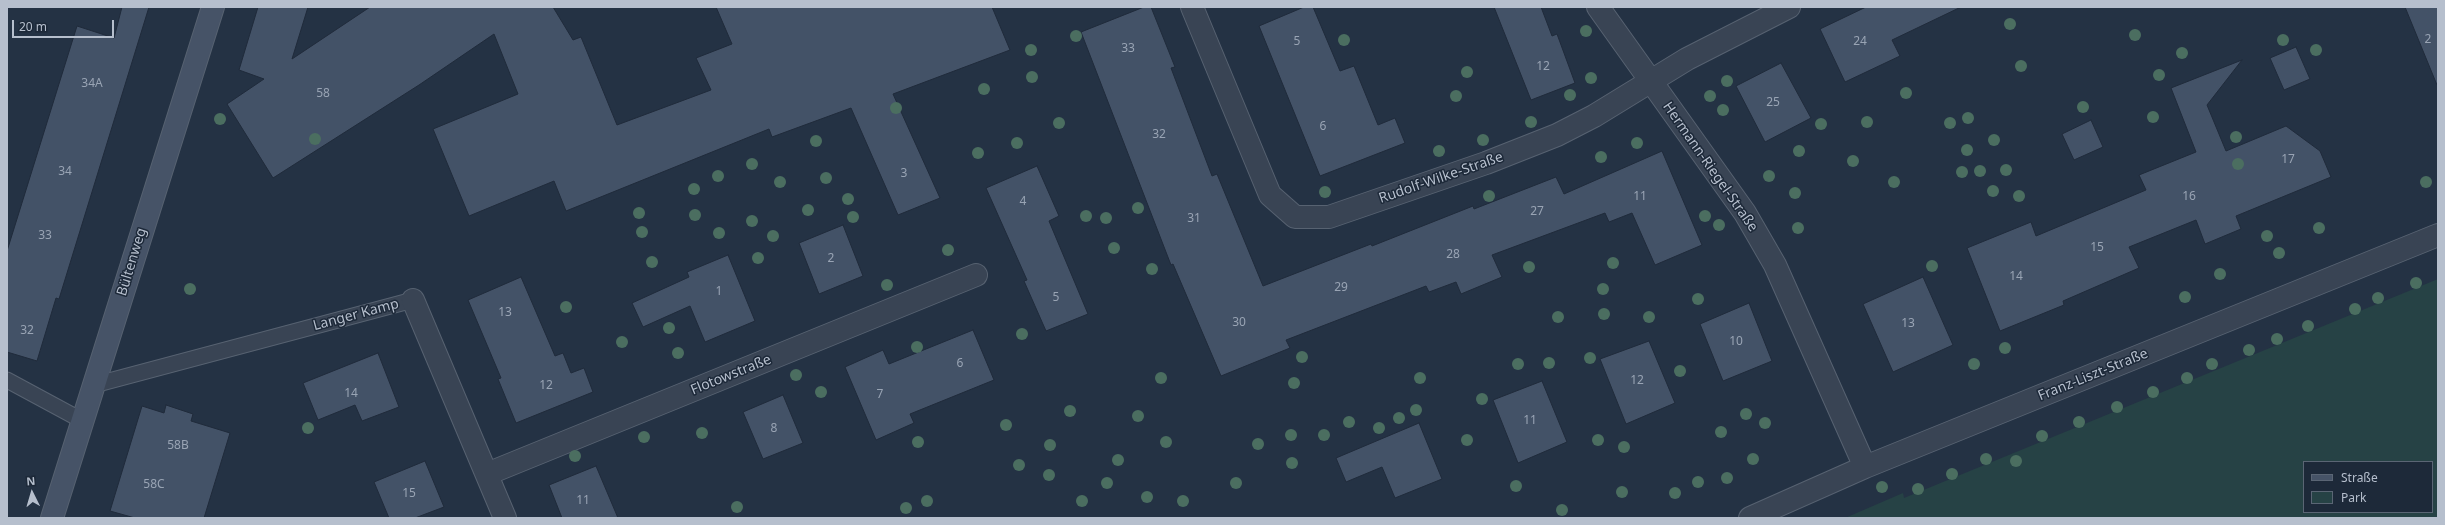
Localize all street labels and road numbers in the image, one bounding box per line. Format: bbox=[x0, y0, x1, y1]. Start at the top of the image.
street label: Hermann-Riegel-Straße bbox=[1659, 99, 1761, 235]
street label: Rudolf-Wilke-Straße bbox=[1377, 149, 1505, 207]
street label: Bültenweg bbox=[114, 226, 150, 298]
street label: Langer Kamp bbox=[311, 295, 401, 335]
street label: Franz-Liszt-Straße bbox=[2036, 345, 2150, 405]
street label: Flotowstraße bbox=[688, 351, 774, 399]

